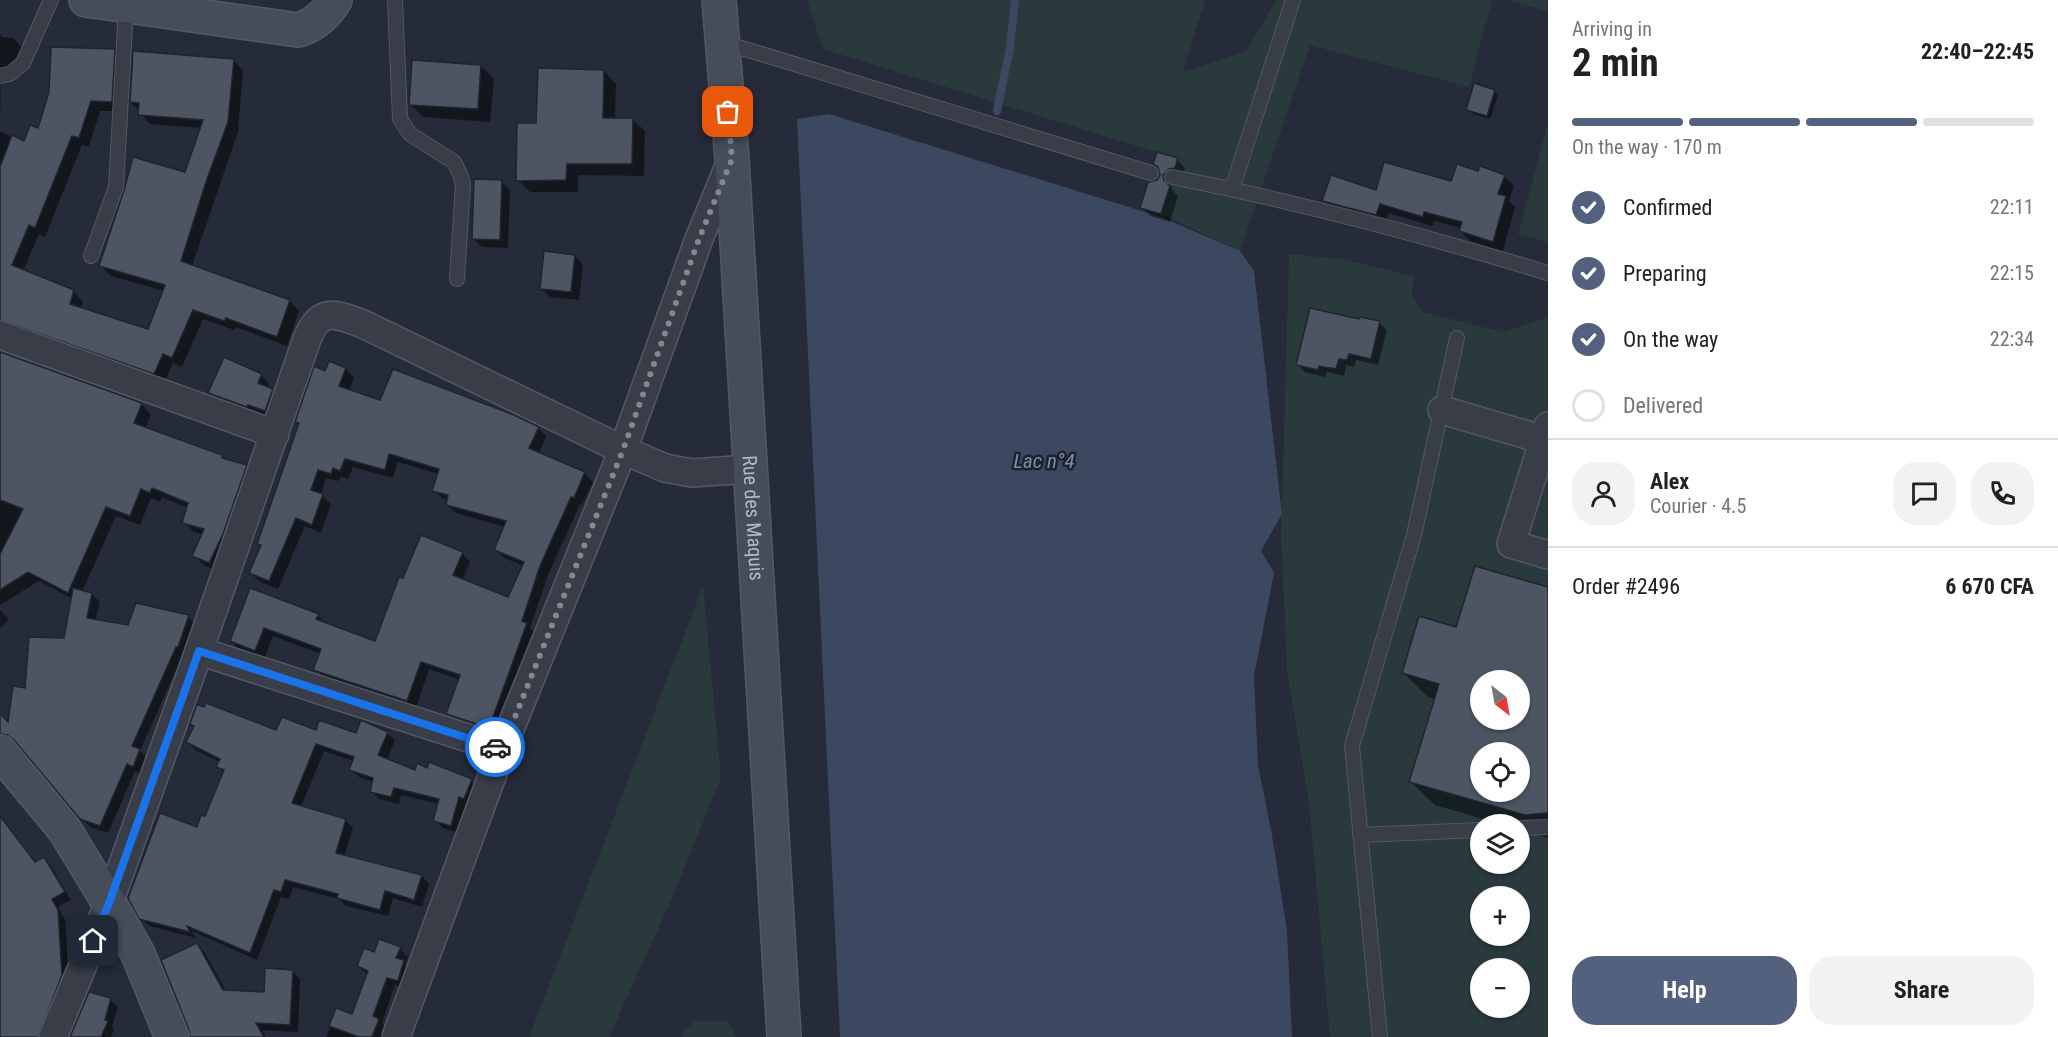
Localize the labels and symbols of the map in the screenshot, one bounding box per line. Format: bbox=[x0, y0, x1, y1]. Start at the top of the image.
pin bbox=[702, 86, 753, 137]
water label: Lac n°4 bbox=[1013, 449, 1075, 473]
street label: Rue des Maquis bbox=[738, 455, 769, 581]
north arrow bbox=[1470, 670, 1530, 730]
courier bbox=[465, 717, 525, 777]
pin bbox=[67, 915, 118, 966]

